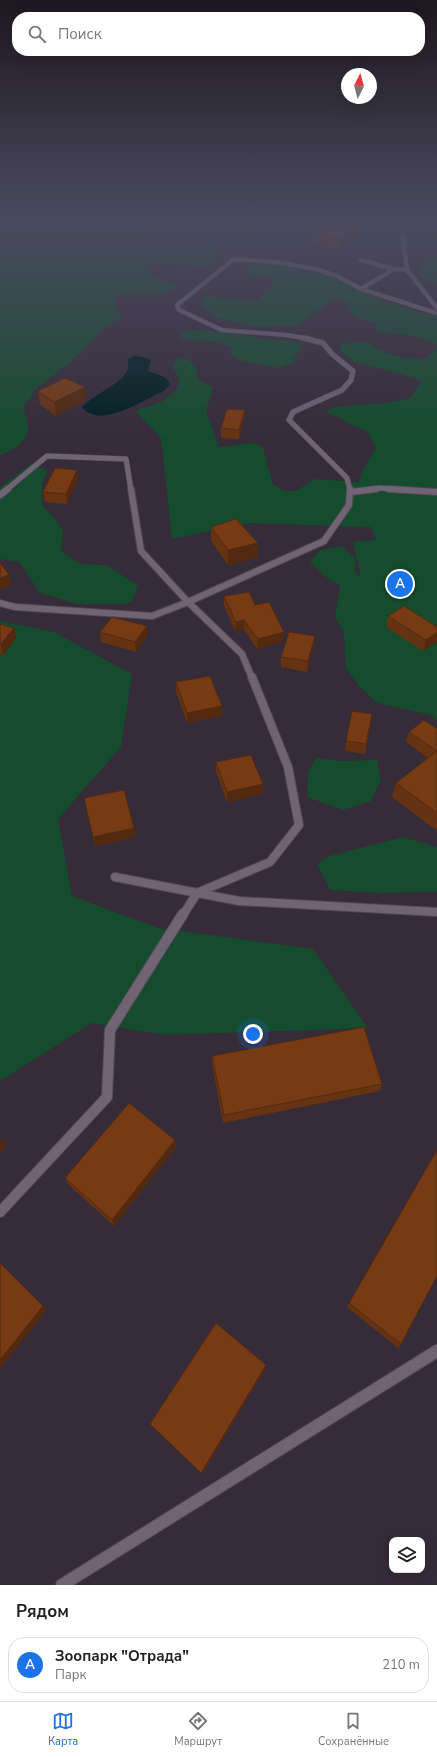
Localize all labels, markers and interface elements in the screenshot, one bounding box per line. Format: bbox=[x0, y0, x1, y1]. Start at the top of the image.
search box bbox=[12, 12, 425, 56]
icon: search bbox=[26, 23, 48, 45]
text: Поиск bbox=[58, 24, 102, 44]
north arrow bbox=[341, 68, 377, 104]
pin: A bbox=[387, 569, 413, 599]
your location bbox=[243, 1024, 263, 1044]
map controls bbox=[389, 1537, 425, 1573]
button: layers bbox=[389, 1537, 425, 1573]
text: Рядом bbox=[16, 1600, 69, 1623]
text: Зоопарк "Отрада" bbox=[55, 1646, 189, 1666]
text: A bbox=[25, 1656, 35, 1674]
text: 210 m bbox=[382, 1656, 420, 1674]
text: Парк bbox=[55, 1666, 86, 1684]
tab: Карта bbox=[48, 1710, 78, 1749]
tab: Маршрут bbox=[174, 1710, 222, 1749]
tab: Сохранённые bbox=[318, 1710, 389, 1749]

